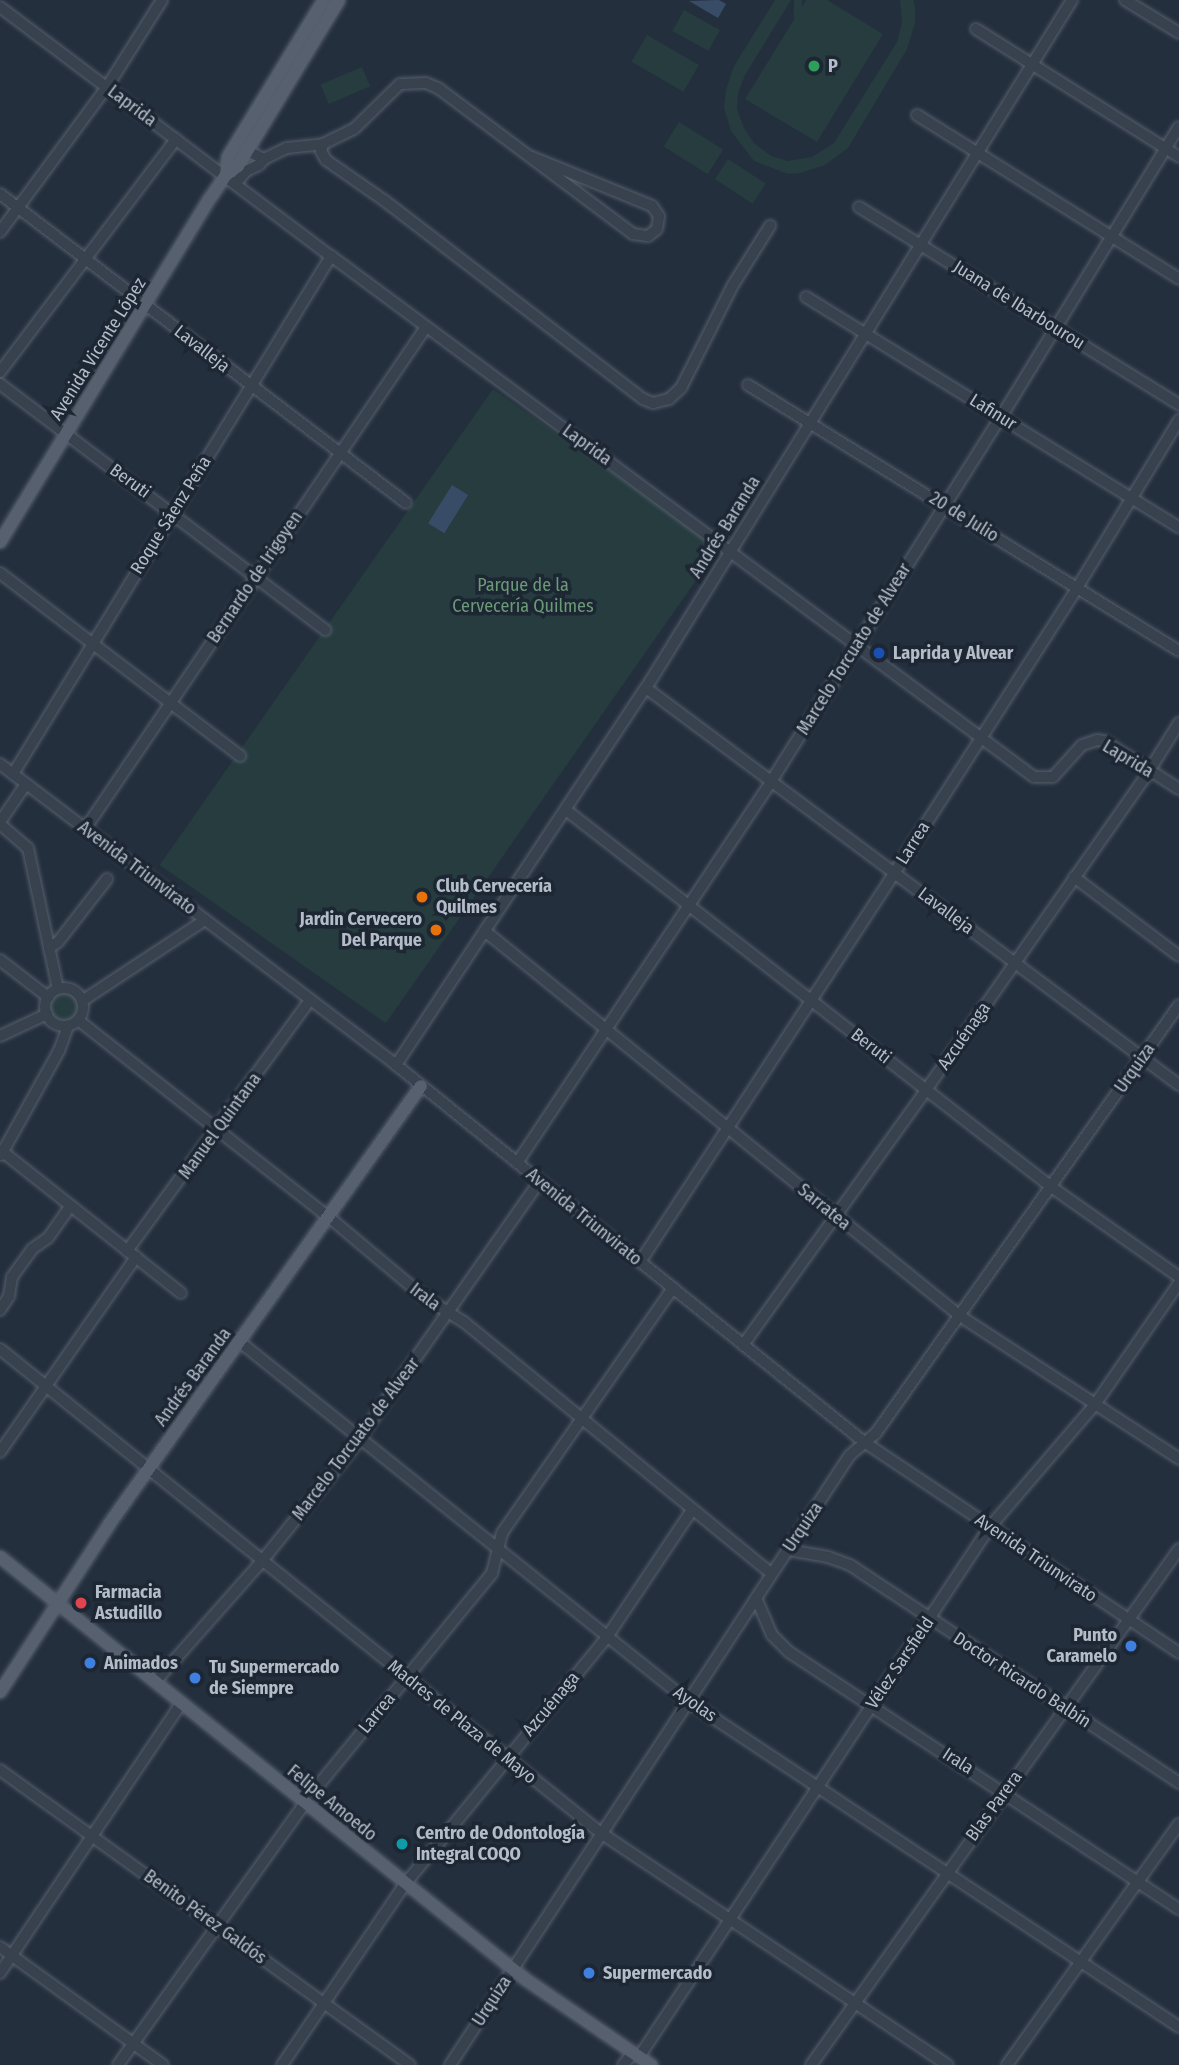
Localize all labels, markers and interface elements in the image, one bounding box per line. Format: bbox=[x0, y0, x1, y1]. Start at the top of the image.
place label: P bbox=[828, 55, 838, 77]
marker: P bbox=[806, 58, 822, 74]
street label: Laprida bbox=[103, 81, 161, 131]
street label: Juana de Ibarbourou bbox=[949, 256, 1089, 354]
street label: Avenida Vicente López bbox=[45, 274, 151, 424]
street label: Lavalleja bbox=[170, 321, 234, 377]
street label: Lafinur bbox=[966, 389, 1020, 435]
street label: Laprida bbox=[558, 420, 616, 470]
street label: Roque Sáenz Peña bbox=[126, 452, 216, 578]
street label: Beruti bbox=[106, 459, 154, 503]
street label: Andrés Baranda bbox=[685, 472, 765, 582]
street label: 20 de Julio bbox=[925, 487, 1003, 547]
street label: Bernardo de Irigoyen bbox=[203, 507, 307, 647]
street label: Marcelo Torcuato de Alvear bbox=[792, 559, 916, 739]
park label: Parque de la Cervecería Quilmes bbox=[452, 575, 594, 618]
place label: Laprida y Alvear bbox=[893, 642, 1013, 664]
marker: Laprida y Alvear bbox=[871, 645, 887, 661]
street label: Laprida bbox=[1099, 735, 1157, 783]
street label: Avenida Triunvirato bbox=[74, 816, 200, 920]
street label: Larrea bbox=[892, 818, 934, 868]
place label: Club Cervecería Quilmes bbox=[436, 876, 552, 918]
street label: Lavalleja bbox=[914, 883, 978, 939]
marker: Club Cervecería Quilmes bbox=[414, 889, 430, 905]
place label: Jardin Cervecero Del Parque bbox=[300, 909, 422, 951]
marker: Jardin Cervecero Del Parque bbox=[428, 922, 444, 938]
street label: Azcuénaga bbox=[933, 998, 995, 1074]
street label: Beruti bbox=[847, 1024, 895, 1068]
street label: Urquiza bbox=[1110, 1039, 1160, 1097]
street label: Manuel Quintana bbox=[174, 1069, 266, 1183]
street label: Avenida Triunvirato bbox=[522, 1164, 646, 1270]
street label: Sarratea bbox=[793, 1179, 855, 1235]
street label: Irala bbox=[405, 1279, 445, 1315]
street label: Andrés Baranda bbox=[150, 1324, 236, 1430]
street label: Marcelo Torcuato de Alvear bbox=[288, 1353, 424, 1525]
street label: Urquiza bbox=[778, 1498, 828, 1556]
street label: Avenida Triunvirato bbox=[971, 1509, 1101, 1607]
place label: Farmacia Astudillo bbox=[95, 1582, 162, 1624]
marker: Farmacia Astudillo bbox=[73, 1595, 89, 1611]
street label: Vélez Sarsfield bbox=[861, 1613, 939, 1713]
place label: Punto Caramelo bbox=[1046, 1625, 1117, 1668]
street label: Doctor Ricardo Balbín bbox=[949, 1627, 1095, 1733]
marker: Punto Caramelo bbox=[1123, 1638, 1139, 1654]
place label: Animados bbox=[104, 1652, 178, 1674]
marker: Animados bbox=[82, 1655, 98, 1671]
street label: Madres de Plaza de Mayo bbox=[383, 1655, 541, 1789]
place label: Tu Supermercado de Siempre bbox=[209, 1657, 339, 1700]
street label: Azcuénaga bbox=[518, 1667, 584, 1741]
marker: Tu Supermercado de Siempre bbox=[187, 1670, 203, 1686]
street label: Ayolas bbox=[669, 1681, 721, 1727]
street label: Larrea bbox=[354, 1688, 400, 1738]
street label: Irala bbox=[938, 1743, 978, 1779]
street label: Felipe Amoedo bbox=[283, 1760, 381, 1846]
street label: Blas Parera bbox=[961, 1767, 1027, 1845]
place label: Centro de Odontología Integral COQO bbox=[416, 1823, 585, 1866]
marker: Centro de Odontología Integral COQO bbox=[394, 1836, 410, 1852]
street label: Benito Pérez Galdós bbox=[140, 1865, 270, 1969]
place label: Supermercado bbox=[603, 1962, 712, 1984]
marker: Supermercado bbox=[581, 1965, 597, 1981]
street label: Urquiza bbox=[468, 1972, 516, 2030]

